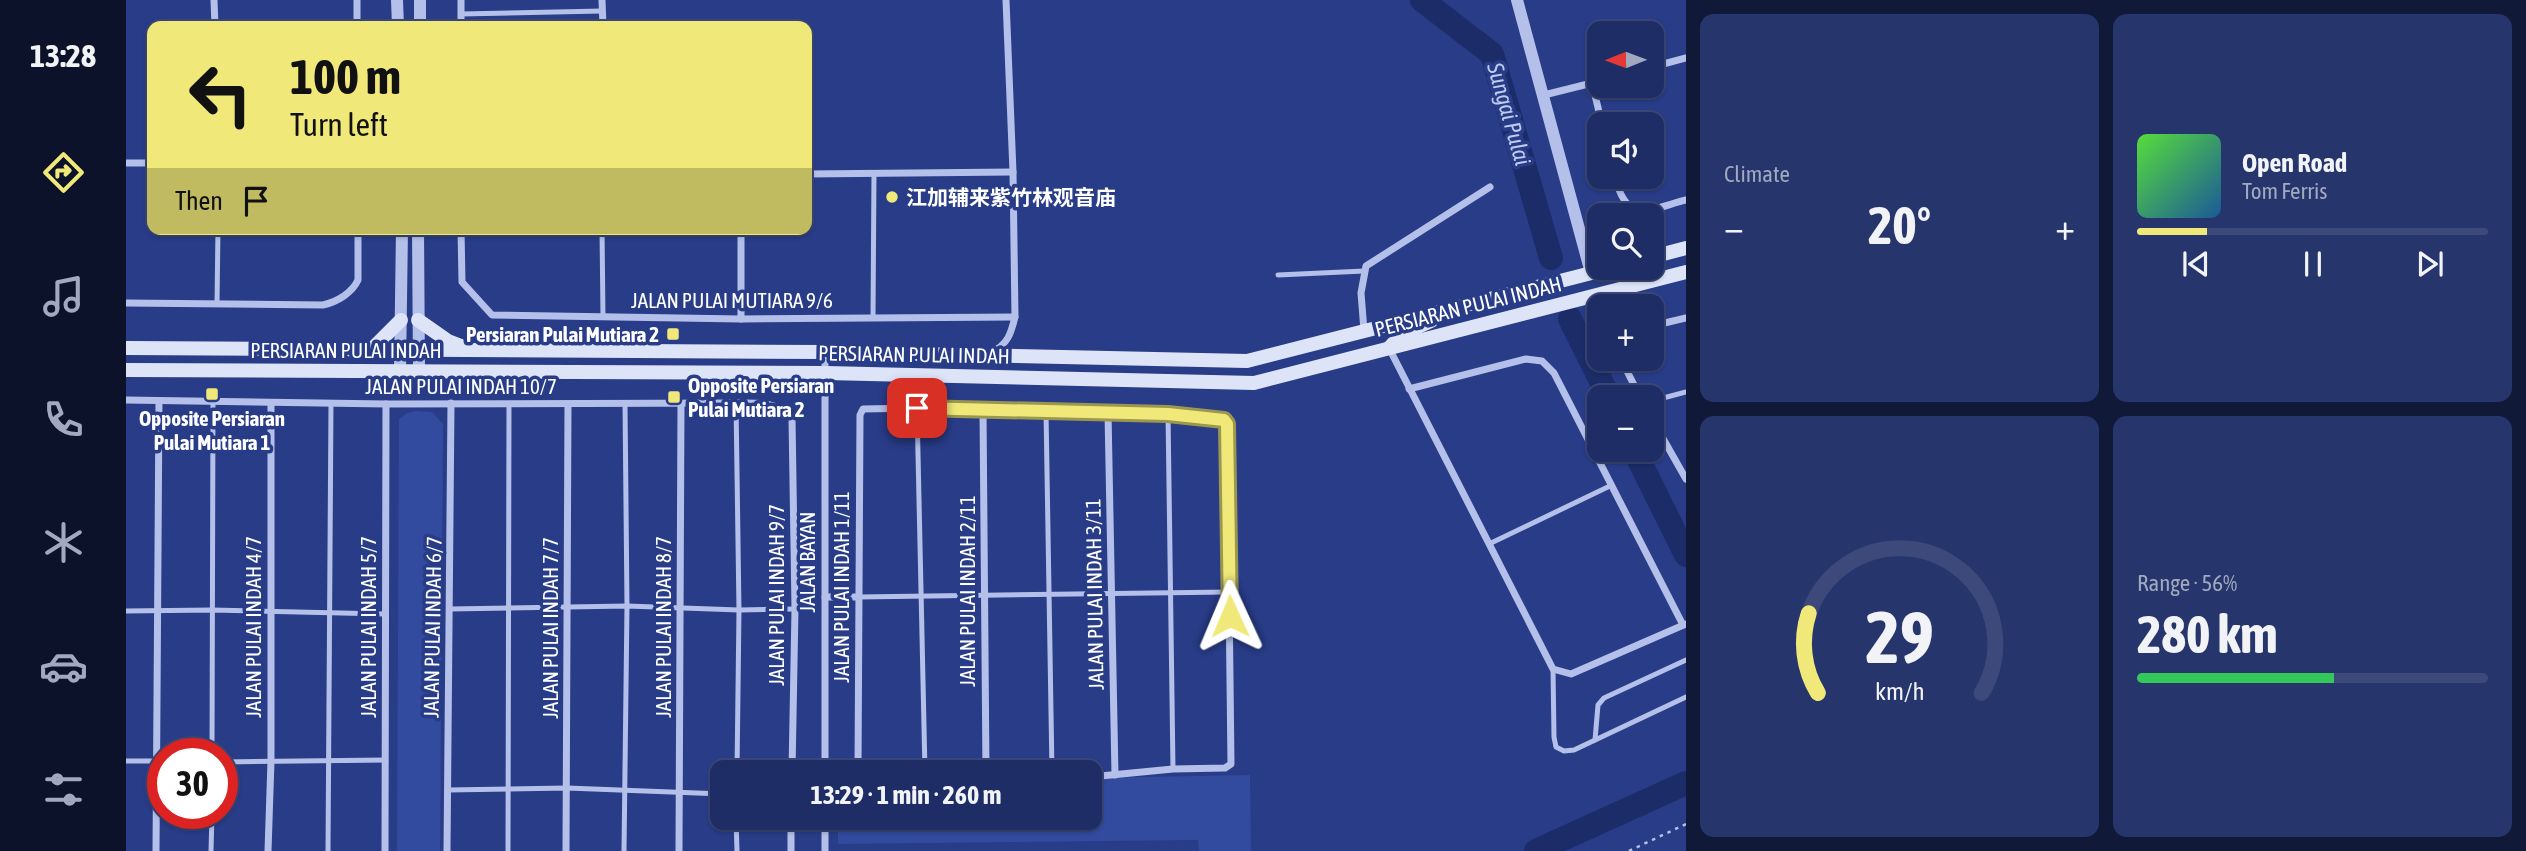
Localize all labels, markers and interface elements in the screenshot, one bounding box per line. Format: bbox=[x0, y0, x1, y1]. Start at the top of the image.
north arrow bbox=[1587, 21, 1664, 98]
map controls bbox=[1587, 21, 1664, 462]
text: 13:28 bbox=[30, 37, 96, 74]
text: 100 m bbox=[290, 48, 401, 104]
icon: left bbox=[175, 49, 266, 140]
water label: Sungai Pulai bbox=[1482, 59, 1536, 168]
text: Turn left bbox=[290, 106, 388, 143]
button: sound bbox=[1587, 112, 1664, 189]
icon: directions bbox=[39, 148, 88, 197]
text: Open Road bbox=[2242, 148, 2347, 178]
text: Climate bbox=[1724, 161, 1790, 187]
text: Tom Ferris bbox=[2242, 178, 2327, 204]
icon: arrive bbox=[237, 182, 275, 220]
place label: 江加辅来紫竹林观音庙 bbox=[906, 185, 1116, 209]
text: Then bbox=[175, 186, 223, 216]
marker: 江加辅来紫竹林观音庙 bbox=[884, 189, 900, 205]
text: 20° bbox=[1868, 195, 1931, 255]
button: search bbox=[1587, 203, 1664, 280]
text: − bbox=[1724, 205, 1744, 248]
text: + bbox=[2055, 205, 2075, 248]
icon: previous bbox=[2177, 245, 2215, 283]
icon: pause bbox=[2294, 245, 2332, 283]
icon: next bbox=[2411, 245, 2449, 283]
street label: PERSIARAN PULAI INDAH bbox=[1372, 271, 1564, 341]
icon: music bbox=[39, 272, 88, 321]
street label: JALAN PULAI MUTIARA 9/6 bbox=[631, 288, 833, 312]
button: + bbox=[1587, 294, 1664, 371]
place label: Persiaran Pulai Mutiara 2 bbox=[466, 322, 659, 346]
marker: Persiaran Pulai Mutiara 2 bbox=[665, 326, 681, 342]
street label: PERSIARAN PULAI INDAH bbox=[250, 338, 442, 362]
street label: PERSIARAN PULAI INDAH bbox=[818, 340, 1010, 368]
place label: Opposite Persiaran Pulai Mutiara 2 bbox=[688, 373, 834, 421]
street label: JALAN PULAI INDAH 10/7 bbox=[365, 374, 557, 398]
pin bbox=[887, 378, 947, 438]
button: − bbox=[1587, 385, 1664, 462]
marker: Opposite Persiaran Pulai Mutiara 1 bbox=[204, 386, 220, 402]
marker: Opposite Persiaran Pulai Mutiara 2 bbox=[666, 389, 682, 405]
icon: arrive bbox=[898, 389, 936, 427]
icon: phone bbox=[39, 395, 88, 444]
place label: Opposite Persiaran Pulai Mutiara 1 bbox=[139, 406, 285, 454]
street label: JALAN PULAI INDAH 1/11 bbox=[829, 491, 853, 683]
street label: JALAN PULAI INDAH 2/11 bbox=[955, 495, 979, 687]
street label: JALAN PULAI INDAH 3/11 bbox=[1080, 498, 1108, 690]
street label: JALAN PULAI INDAH 9/7 bbox=[764, 504, 788, 686]
street label: JALAN BAYAN bbox=[795, 512, 819, 612]
icon: climate bbox=[39, 518, 88, 567]
street label: JALAN PULAI INDAH 4/7 bbox=[241, 536, 265, 718]
street label: JALAN PULAI INDAH 5/7 bbox=[356, 536, 380, 718]
street label: JALAN PULAI INDAH 6/7 bbox=[418, 536, 446, 718]
street label: JALAN PULAI INDAH 8/7 bbox=[651, 536, 675, 718]
street label: JALAN PULAI INDAH 7/7 bbox=[538, 537, 562, 719]
text: Range · 56% bbox=[2137, 570, 2237, 596]
position arrow bbox=[1193, 579, 1267, 653]
text: 29 bbox=[1865, 595, 1934, 678]
text: 280 km bbox=[2137, 604, 2278, 664]
icon: car bbox=[39, 642, 88, 691]
text: km/h bbox=[1875, 676, 1924, 704]
speed limit sign: 30 bbox=[147, 738, 238, 829]
icon: filters bbox=[39, 765, 88, 814]
text: 13:29 · 1 min · 260 m bbox=[811, 780, 1001, 810]

